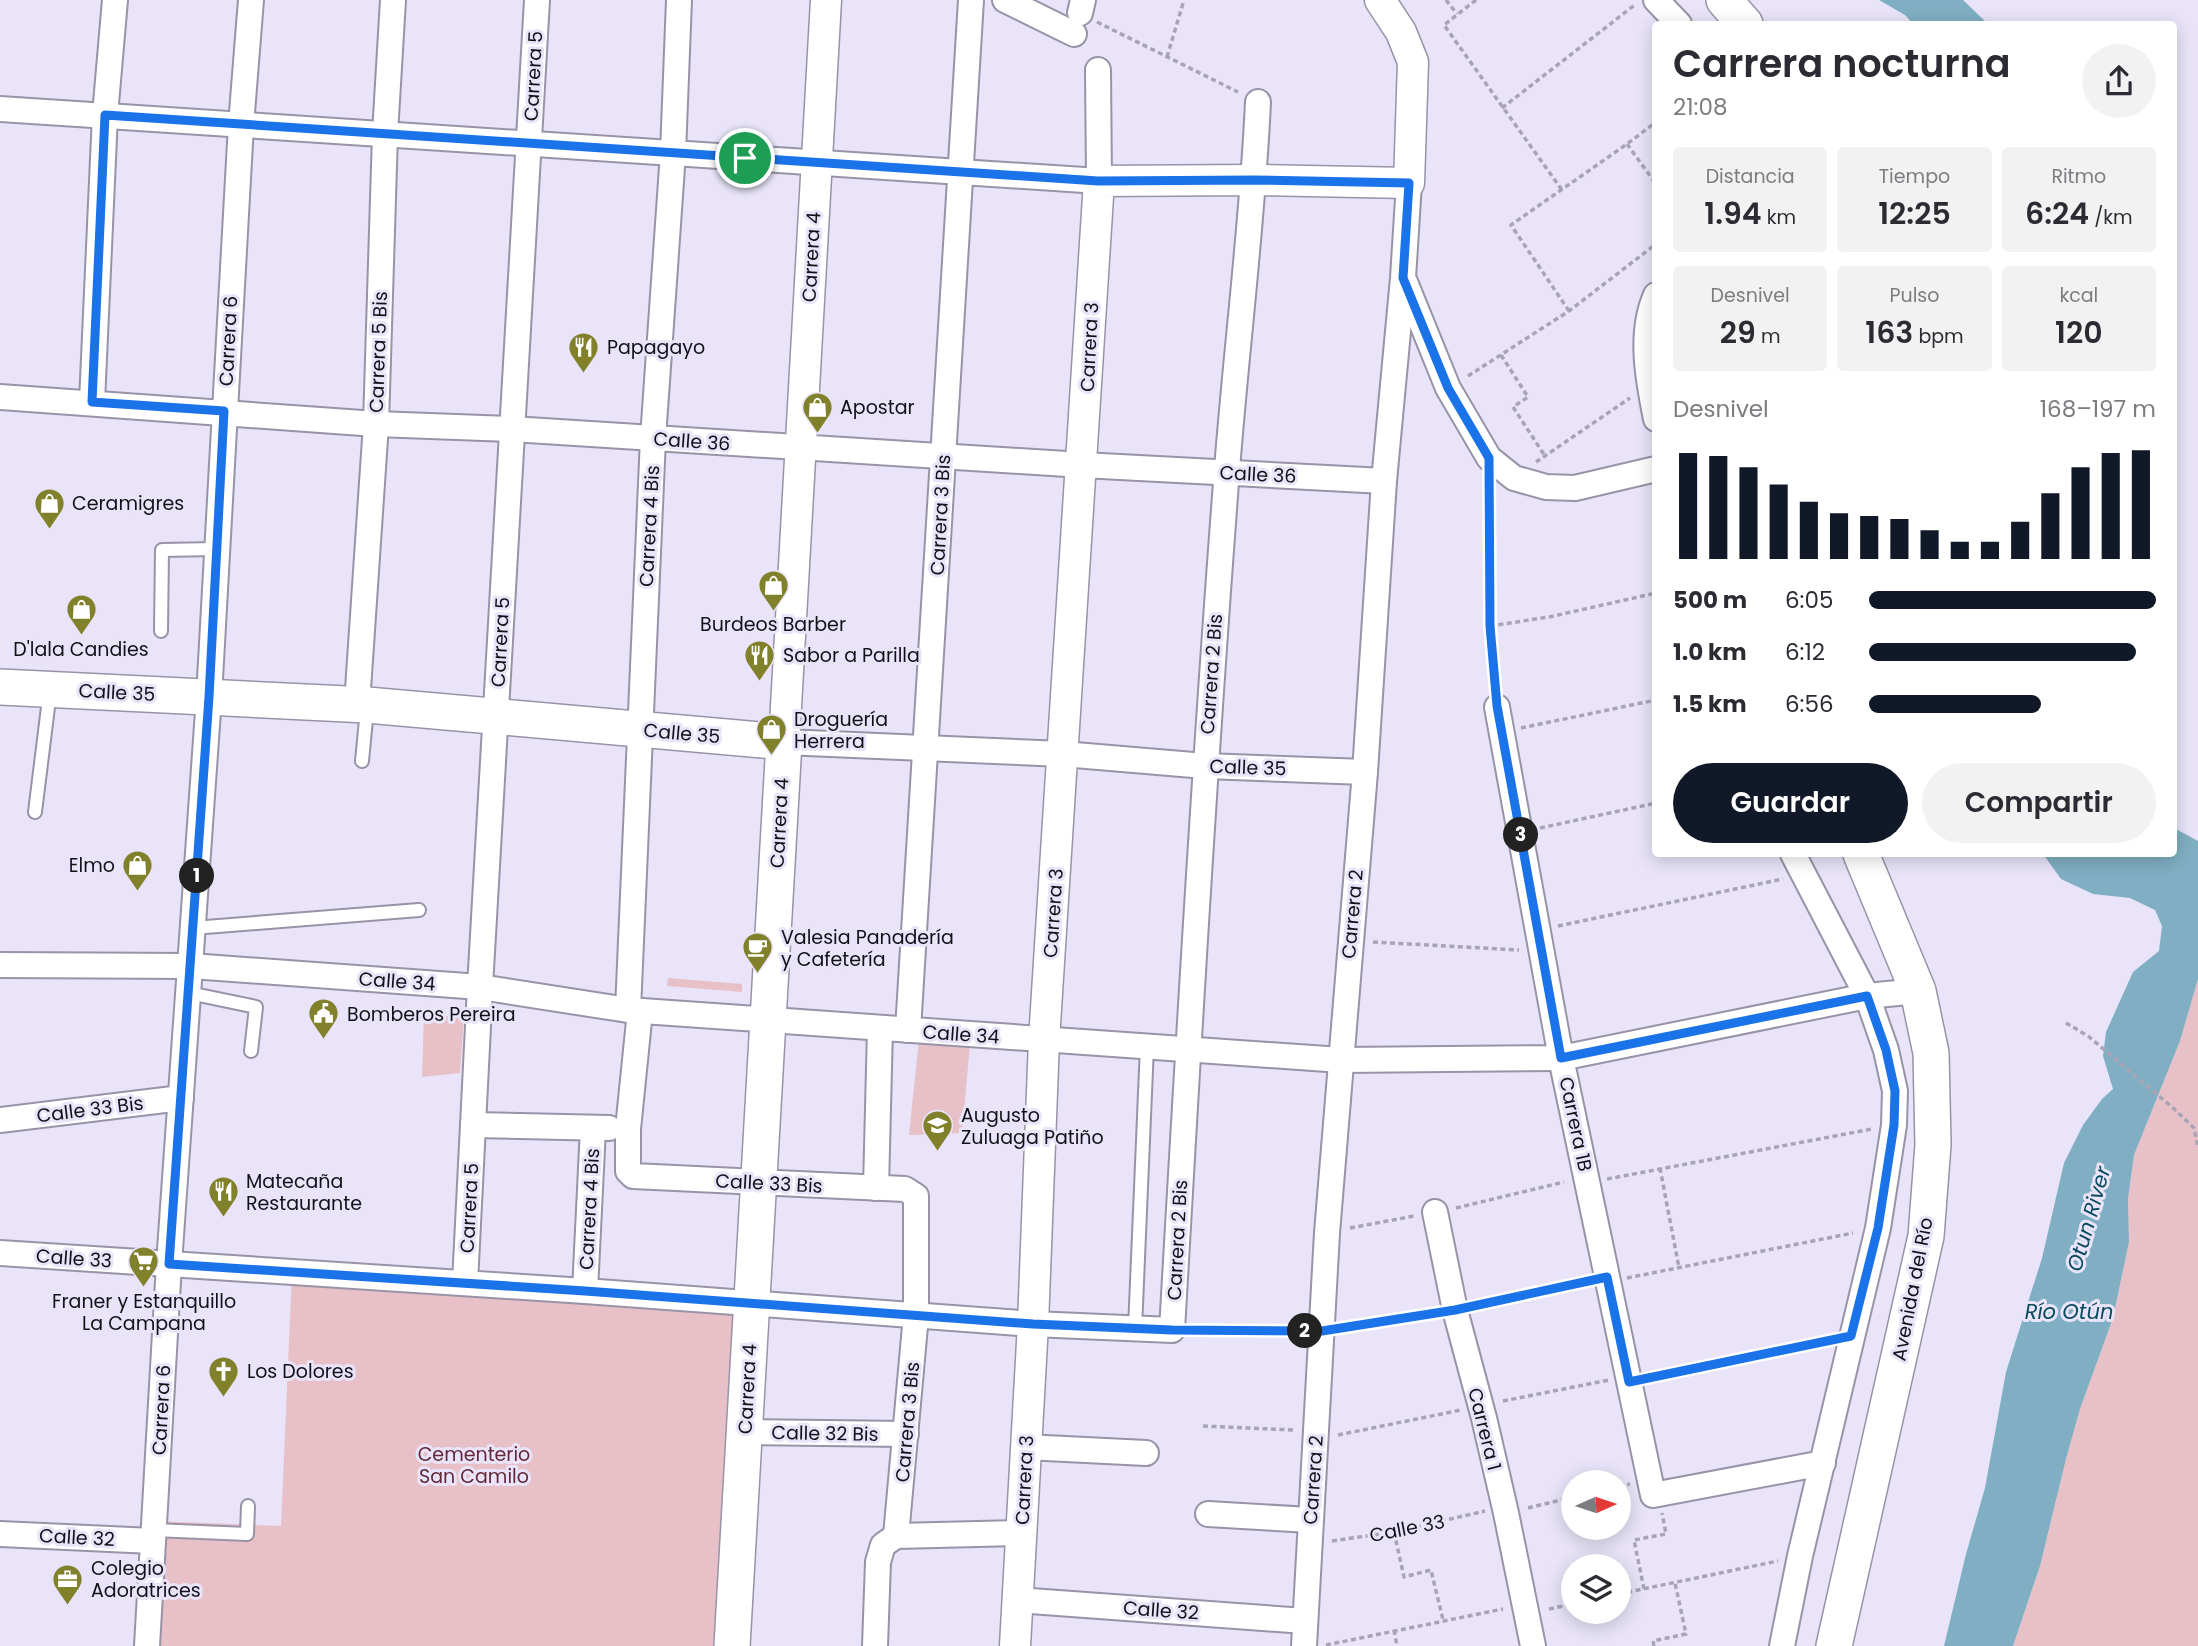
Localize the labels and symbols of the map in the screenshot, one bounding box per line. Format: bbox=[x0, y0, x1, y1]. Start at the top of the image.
street label: Carrera 5 bbox=[518, 30, 549, 122]
pin bbox=[715, 128, 775, 188]
street label: Carrera 4 bbox=[796, 211, 827, 303]
street label: Carrera 5 Bis bbox=[363, 291, 394, 413]
street label: Carrera 6 bbox=[213, 295, 244, 387]
street label: Carrera 3 bbox=[1074, 302, 1105, 393]
restaurant icon: Papagayo bbox=[567, 330, 601, 374]
place label: Papagayo bbox=[607, 334, 705, 361]
shop icon: Apostar bbox=[800, 390, 834, 434]
place label: Apostar bbox=[840, 394, 915, 421]
street label: Calle 36 bbox=[653, 425, 731, 458]
street label: Carrera 3 Bis bbox=[924, 454, 957, 576]
street label: Calle 36 bbox=[1219, 459, 1297, 490]
street label: Carrera 4 Bis bbox=[633, 465, 666, 588]
shop icon: Ceramigres bbox=[32, 486, 66, 530]
place label: Ceramigres bbox=[72, 490, 184, 517]
shop icon: Burdeos Barber bbox=[756, 568, 790, 612]
shop icon: D'lala Candies bbox=[64, 593, 98, 637]
street label: Carrera 5 bbox=[485, 596, 516, 688]
place label: Burdeos Barber bbox=[700, 611, 846, 638]
street label: Carrera 2 Bis bbox=[1194, 613, 1229, 735]
place label: D'lala Candies bbox=[13, 636, 149, 663]
restaurant icon: Sabor a Parilla bbox=[743, 638, 777, 682]
place label: Sabor a Parilla bbox=[783, 642, 920, 669]
street label: Calle 35 bbox=[78, 677, 156, 708]
place label: Droguería Herrera bbox=[794, 706, 888, 755]
shop icon: Droguería Herrera bbox=[754, 713, 788, 757]
street label: Calle 35 bbox=[643, 717, 721, 750]
street label: Calle 35 bbox=[1209, 753, 1287, 782]
street label: Carrera 4 bbox=[764, 777, 795, 869]
pin: 3 bbox=[1504, 818, 1538, 852]
shop icon: Elmo bbox=[121, 848, 155, 892]
place label: Elmo bbox=[69, 852, 115, 879]
pin: 1 bbox=[180, 858, 214, 894]
street label: Carrera 3 bbox=[1037, 867, 1070, 959]
street label: Carrera 2 bbox=[1335, 868, 1370, 960]
place label: Valesia Panadería y Cafetería bbox=[781, 924, 954, 973]
cafe icon: Valesia Panadería y Cafetería bbox=[741, 931, 775, 975]
street label: Calle 34 bbox=[358, 965, 436, 998]
public building icon: Bomberos Pereira bbox=[307, 997, 341, 1041]
place label: Bomberos Pereira bbox=[347, 1001, 516, 1028]
street label: Calle 34 bbox=[922, 1018, 1000, 1051]
street label: Carrera 1B bbox=[1552, 1074, 1599, 1174]
street label: Calle 33 Bis bbox=[35, 1090, 145, 1129]
place label: Augusto Zuluaga Patiño bbox=[961, 1102, 1104, 1151]
school or university icon: Augusto Zuluaga Patiño bbox=[921, 1109, 955, 1153]
street label: Carrera 4 Bis bbox=[573, 1148, 606, 1271]
street label: Carrera 5 bbox=[454, 1162, 485, 1254]
water label: Otun River bbox=[2060, 1162, 2118, 1275]
street label: Calle 33 Bis bbox=[715, 1167, 823, 1200]
place label: Matecaña Restaurante bbox=[246, 1168, 362, 1217]
restaurant icon: Matecaña Restaurante bbox=[206, 1175, 240, 1219]
street label: Carrera 2 Bis bbox=[1161, 1179, 1194, 1301]
street label: Avenida del Río bbox=[1885, 1215, 1940, 1363]
street label: Calle 33 bbox=[35, 1242, 113, 1275]
supermarket icon: Franer y Estanquillo La Campana bbox=[127, 1245, 161, 1289]
place label: Franer y Estanquillo La Campana bbox=[52, 1288, 236, 1337]
water label: Río Otún bbox=[2025, 1297, 2113, 1326]
pin: 2 bbox=[1288, 1314, 1322, 1348]
street label: Carrera 4 bbox=[732, 1343, 763, 1435]
church icon: Los Dolores bbox=[207, 1354, 241, 1398]
place label: Los Dolores bbox=[247, 1358, 354, 1385]
street label: Carrera 3 Bis bbox=[889, 1361, 926, 1483]
street label: Carrera 6 bbox=[146, 1364, 177, 1456]
street label: Carrera 1 bbox=[1461, 1385, 1508, 1473]
street label: Calle 32 Bis bbox=[771, 1419, 879, 1448]
street label: Carrera 2 bbox=[1297, 1434, 1330, 1526]
street label: Carrera 3 bbox=[1009, 1435, 1040, 1526]
park label: Cementerio San Camilo bbox=[418, 1441, 530, 1490]
north arrow bbox=[1561, 1470, 1631, 1540]
street label: Calle 33 bbox=[1367, 1508, 1447, 1549]
street label: Calle 32 bbox=[38, 1522, 116, 1553]
place label: Colegio Adoratrices bbox=[91, 1555, 201, 1604]
office icon: Colegio Adoratrices bbox=[51, 1562, 85, 1606]
street label: Calle 32 bbox=[1122, 1594, 1200, 1627]

